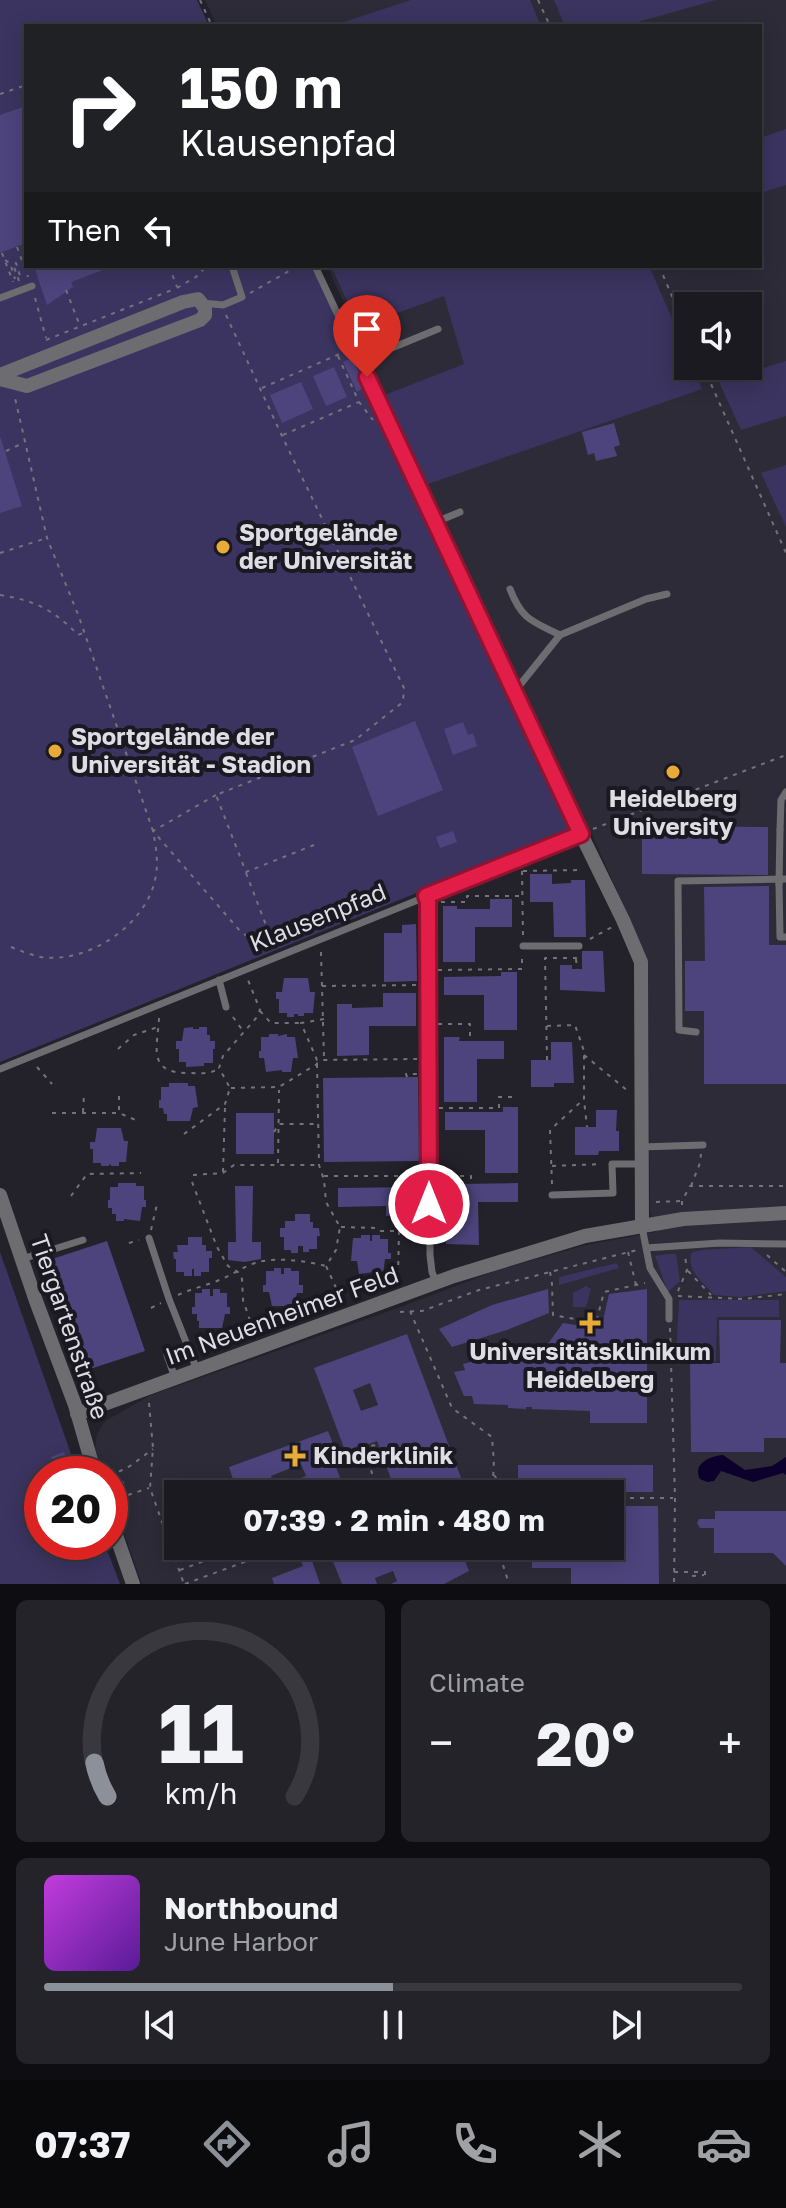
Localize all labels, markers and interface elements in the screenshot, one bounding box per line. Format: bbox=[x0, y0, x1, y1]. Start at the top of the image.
text: 150 m bbox=[180, 53, 342, 120]
icon: right bbox=[48, 56, 152, 160]
text: Klausenpfad bbox=[180, 121, 397, 164]
icon: left bbox=[137, 208, 181, 252]
text: Then bbox=[48, 212, 121, 248]
map controls bbox=[674, 292, 762, 380]
button: sound bbox=[674, 292, 762, 380]
pin bbox=[333, 295, 401, 377]
icon: arrive bbox=[345, 307, 389, 351]
place label: Sportgelände der Universität bbox=[239, 517, 412, 574]
marker: Sportgelände der Universität bbox=[214, 538, 232, 556]
place label: Sportgelände der Universität - Stadion bbox=[71, 721, 311, 778]
marker: Sportgelände der Universität - Stadion bbox=[46, 742, 64, 760]
marker: Heidelberg University bbox=[664, 763, 682, 781]
place label: Heidelberg University bbox=[609, 783, 737, 840]
street label: Klausenpfad bbox=[245, 876, 390, 957]
position arrow bbox=[387, 1162, 471, 1246]
street label: Tiergartenstraße bbox=[25, 1230, 116, 1423]
street label: Im Neuenheimer Feld bbox=[161, 1259, 402, 1370]
marker: Universitätsklinikum Heidelberg bbox=[579, 1312, 601, 1334]
place label: Universitätsklinikum Heidelberg bbox=[469, 1336, 711, 1393]
place label: Kinderklinik bbox=[313, 1440, 453, 1469]
marker: Kinderklinik bbox=[284, 1445, 306, 1467]
speed limit sign: 20 bbox=[24, 1456, 128, 1560]
text: 07:39 · 2 min · 480 m bbox=[243, 1502, 545, 1538]
text: Climate bbox=[429, 1667, 525, 1698]
text: 11 bbox=[158, 1681, 243, 1781]
text: 20° bbox=[536, 1707, 635, 1779]
text: − bbox=[429, 1716, 453, 1769]
text: + bbox=[718, 1716, 742, 1769]
text: km/h bbox=[164, 1776, 237, 1810]
text: Northbound bbox=[164, 1890, 338, 1926]
text: June Harbor bbox=[164, 1926, 318, 1957]
icon: previous bbox=[138, 2003, 182, 2047]
icon: pause bbox=[371, 2003, 415, 2047]
icon: next bbox=[604, 2003, 648, 2047]
icon: directions bbox=[199, 2116, 255, 2172]
icon: music bbox=[323, 2116, 379, 2172]
icon: phone bbox=[447, 2116, 503, 2172]
icon: climate bbox=[572, 2116, 628, 2172]
icon: car bbox=[696, 2116, 752, 2172]
text: 07:37 bbox=[34, 2123, 130, 2166]

